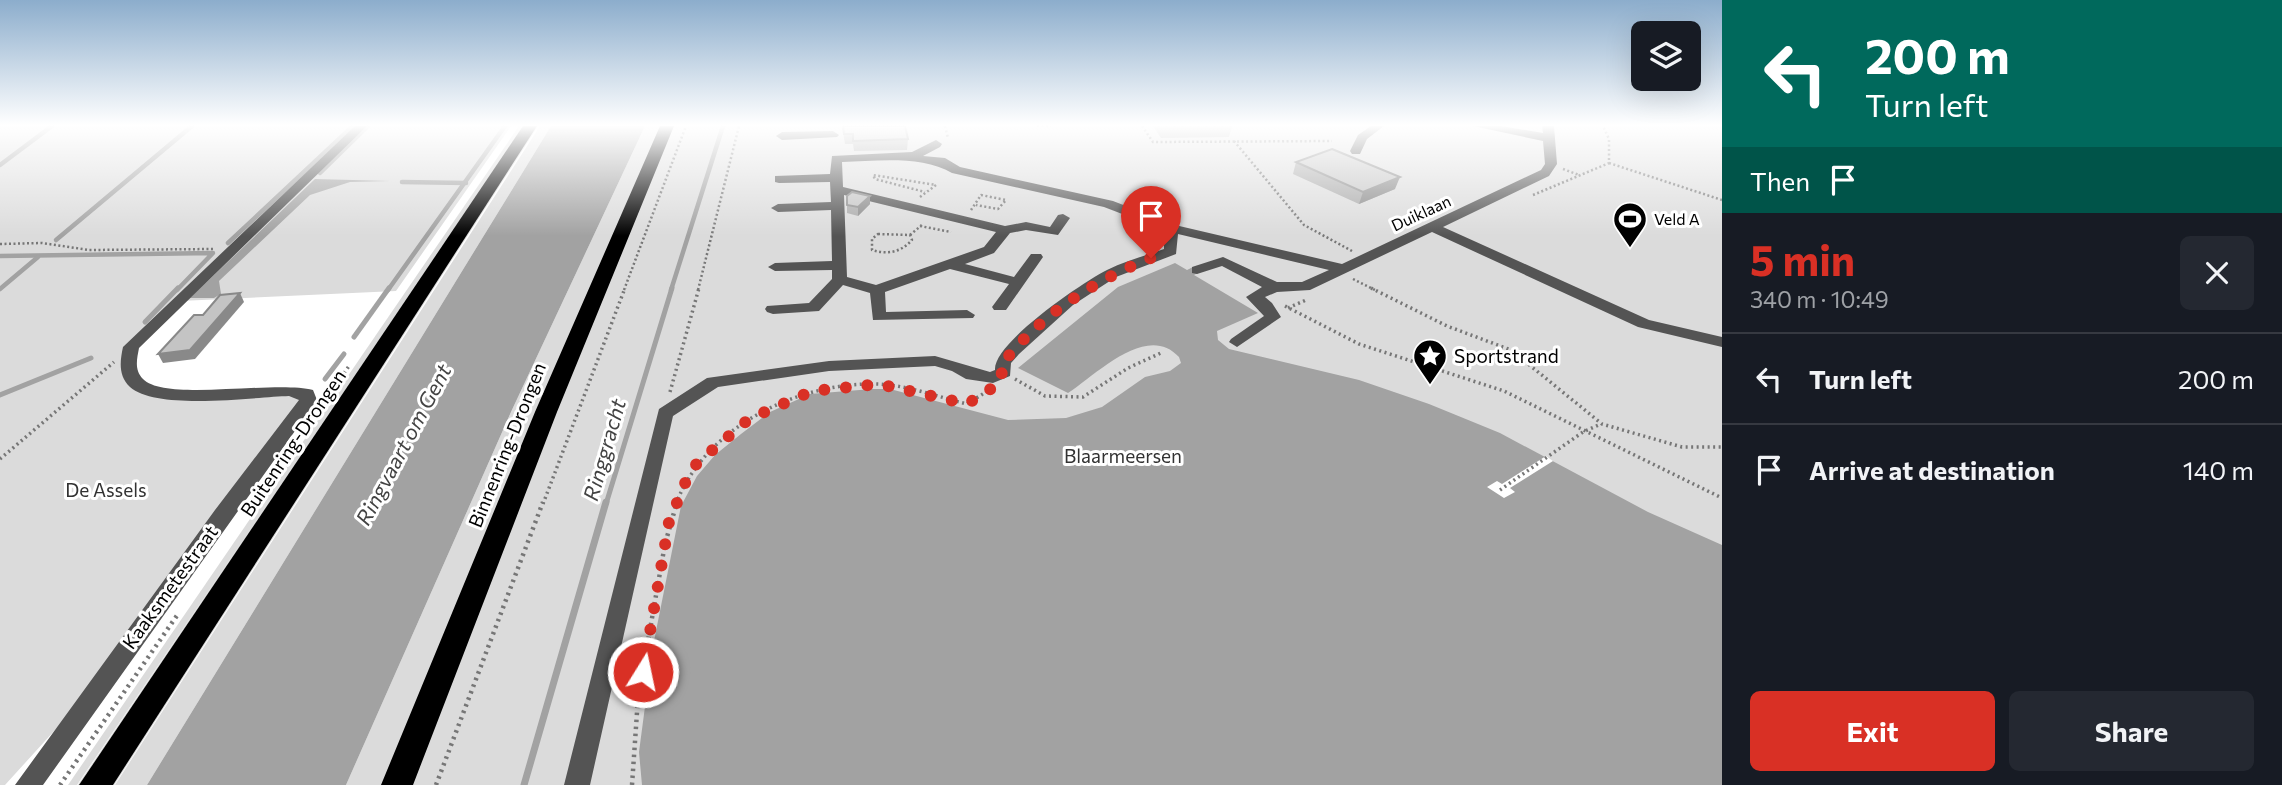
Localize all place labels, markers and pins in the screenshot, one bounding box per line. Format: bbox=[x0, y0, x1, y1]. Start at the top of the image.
pin bbox=[1121, 186, 1181, 258]
sports icon: Veld A bbox=[1611, 200, 1649, 249]
place label: Veld A bbox=[1654, 209, 1700, 228]
place icon: Sportstrand bbox=[1411, 337, 1449, 386]
place label: Sportstrand bbox=[1454, 344, 1559, 367]

